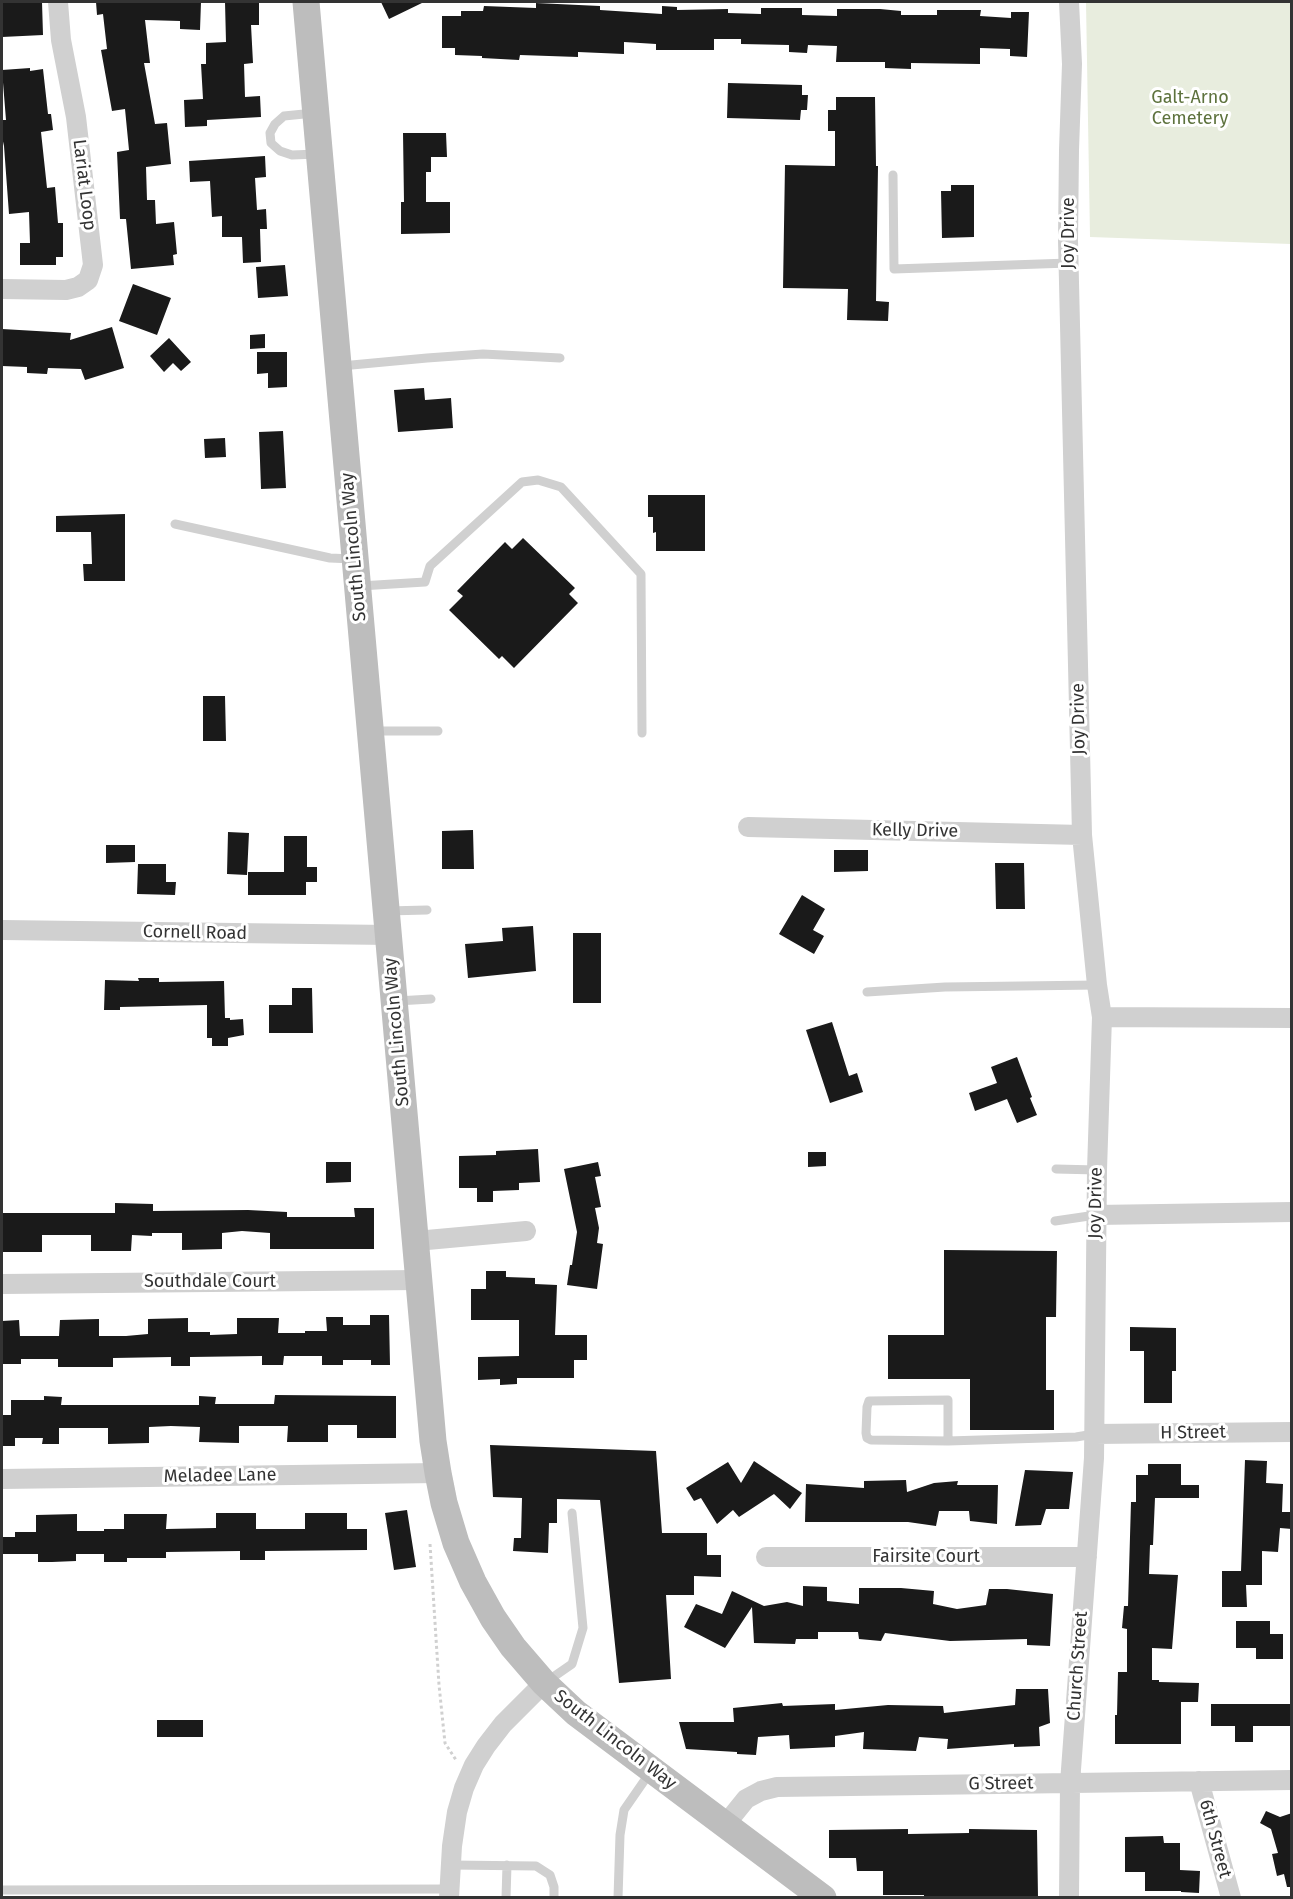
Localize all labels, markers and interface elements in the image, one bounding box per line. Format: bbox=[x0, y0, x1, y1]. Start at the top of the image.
park label: Galt-Arno Cemetery bbox=[1151, 87, 1229, 130]
street label: Lariat Loop bbox=[68, 138, 100, 232]
street label: Joy Drive bbox=[1058, 197, 1080, 269]
street label: South Lincoln Way bbox=[337, 472, 371, 622]
street label: Joy Drive bbox=[1068, 683, 1090, 755]
street label: Kelly Drive bbox=[872, 819, 958, 843]
street label: Cornell Road bbox=[143, 921, 247, 945]
street label: South Lincoln Way bbox=[380, 957, 414, 1107]
street label: Joy Drive bbox=[1085, 1167, 1107, 1239]
street label: Southdale Court bbox=[144, 1271, 276, 1293]
street label: H Street bbox=[1160, 1422, 1226, 1444]
street label: Meladee Lane bbox=[163, 1464, 277, 1488]
street label: Fairsite Court bbox=[872, 1546, 980, 1568]
street label: Church Street bbox=[1063, 1610, 1093, 1722]
street label: South Lincoln Way bbox=[550, 1686, 680, 1794]
street label: G Street bbox=[968, 1773, 1034, 1795]
street label: 6th Street bbox=[1194, 1797, 1236, 1881]

